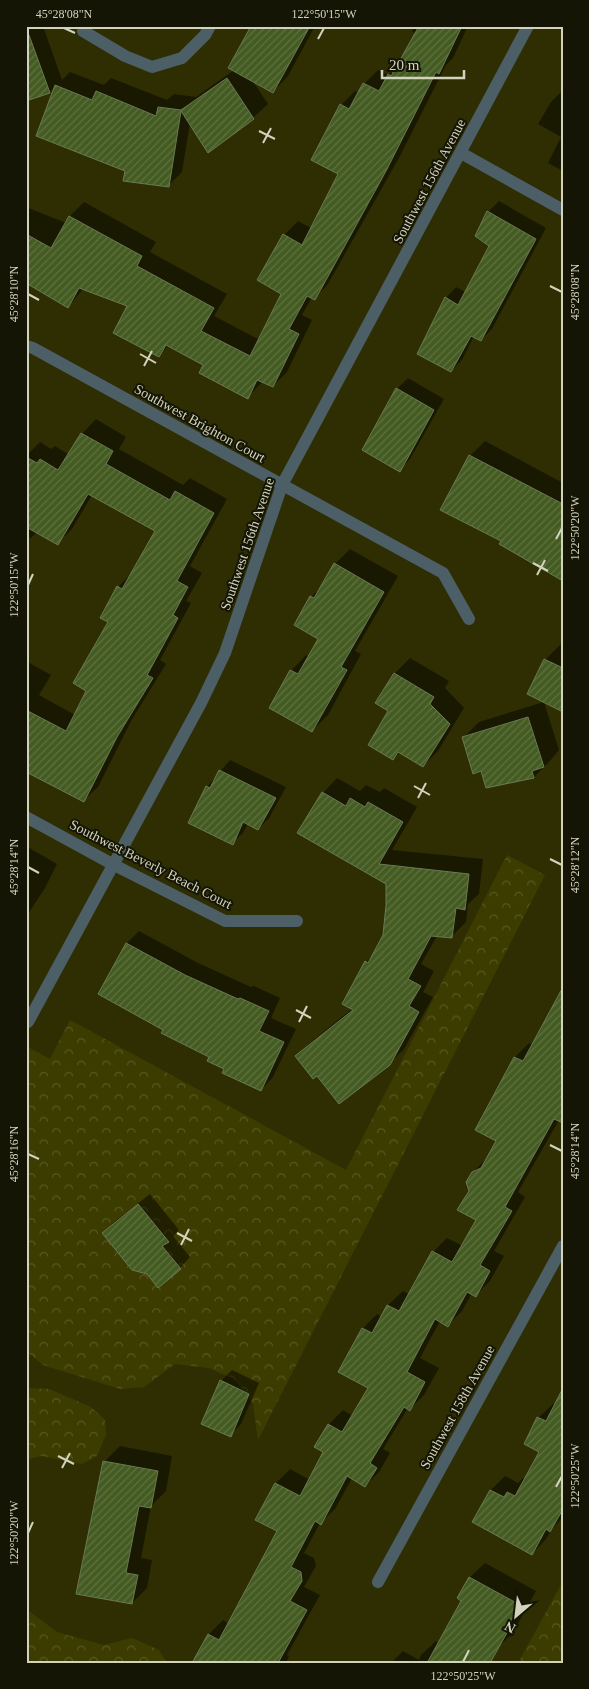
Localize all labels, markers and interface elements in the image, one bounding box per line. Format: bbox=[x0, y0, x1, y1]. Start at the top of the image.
text: 45°28'08"N bbox=[36, 7, 93, 21]
text: 122°50'15"W bbox=[291, 7, 357, 21]
scale bar bbox=[382, 48, 464, 80]
text: 20 m bbox=[389, 57, 420, 73]
street label: Southwest 156th Avenue bbox=[390, 116, 469, 246]
text: 45°28'08"N bbox=[568, 263, 582, 320]
text: 45°28'10"N bbox=[7, 265, 21, 322]
street label: Southwest Brighton Court bbox=[132, 381, 268, 466]
street label: Southwest 156th Avenue bbox=[218, 476, 277, 612]
text: 122°50'20"W bbox=[568, 495, 582, 561]
text: 122°50'15"W bbox=[7, 552, 21, 618]
street label: Southwest Beverly Beach Court bbox=[67, 817, 234, 912]
text: 45°28'12"N bbox=[568, 836, 582, 893]
text: 45°28'14"N bbox=[7, 838, 21, 895]
text: 45°28'14"N bbox=[568, 1122, 582, 1179]
text: 45°28'16"N bbox=[7, 1125, 21, 1182]
street label: Southwest 158th Avenue bbox=[417, 1343, 498, 1472]
text: 122°50'25"W bbox=[568, 1443, 582, 1509]
text: 122°50'20"W bbox=[7, 1500, 21, 1566]
north arrow bbox=[492, 1592, 542, 1642]
text: N bbox=[502, 1618, 518, 1636]
text: 122°50'25"W bbox=[430, 1669, 496, 1683]

